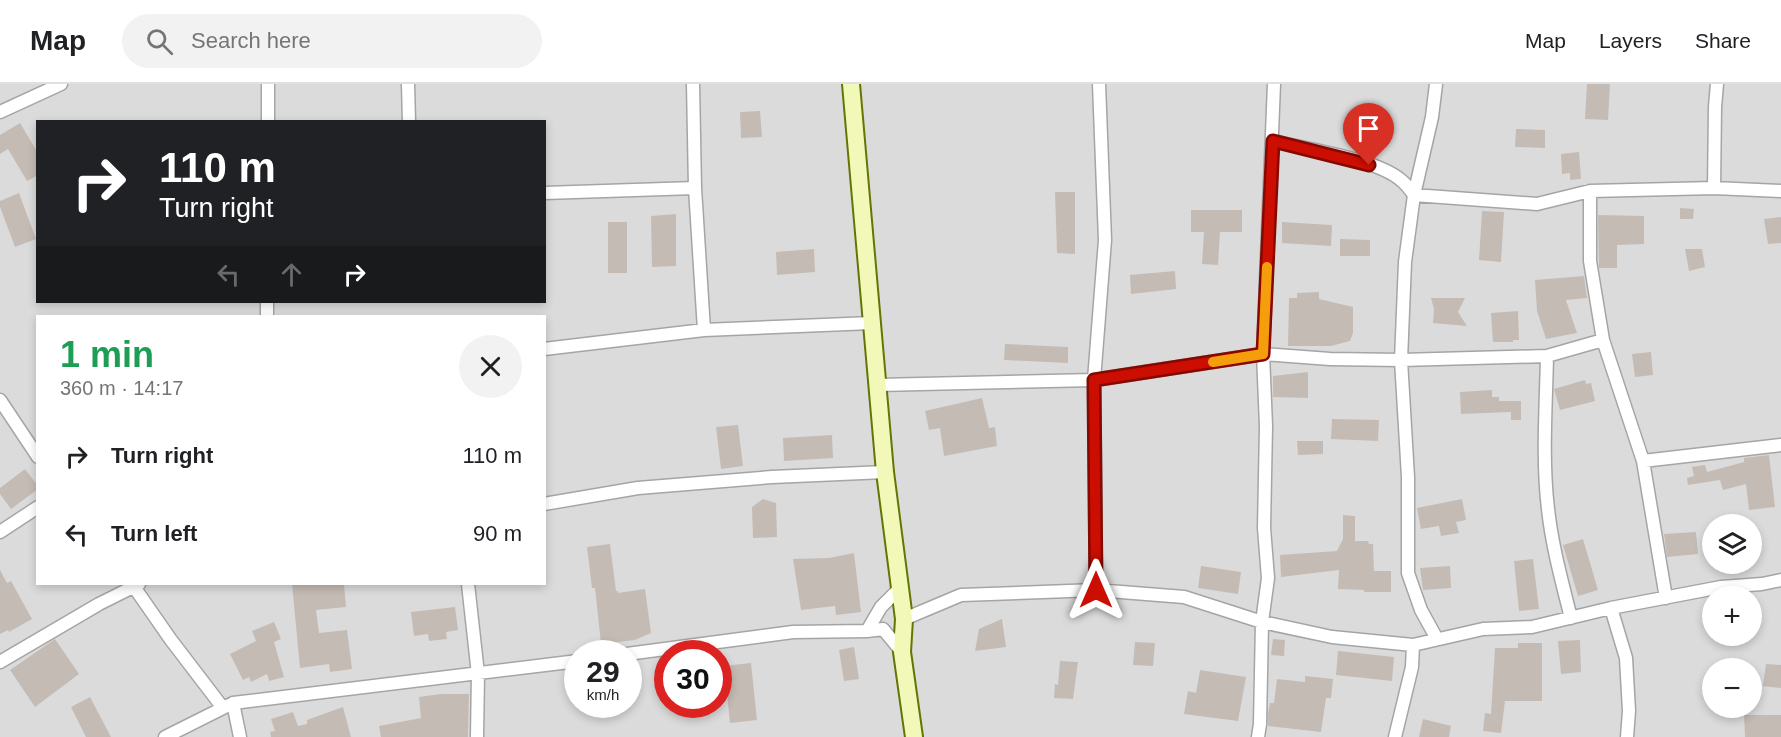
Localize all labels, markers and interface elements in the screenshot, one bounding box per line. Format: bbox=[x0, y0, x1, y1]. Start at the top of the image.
search box bbox=[122, 14, 542, 68]
text: Map bbox=[30, 25, 86, 56]
icon: search bbox=[143, 25, 176, 58]
text: Search here bbox=[191, 28, 311, 53]
text: Map bbox=[1525, 29, 1566, 52]
text: Layers bbox=[1599, 29, 1662, 52]
text: Share bbox=[1695, 29, 1751, 52]
pin bbox=[1343, 103, 1394, 165]
icon: arrive bbox=[1352, 112, 1385, 145]
icon: right bbox=[60, 144, 138, 222]
text: 110 m bbox=[159, 144, 276, 191]
text: Turn right bbox=[159, 193, 274, 223]
icon: left bbox=[212, 258, 245, 291]
icon: ahead bbox=[275, 258, 308, 291]
icon: right bbox=[338, 258, 371, 291]
text: 1 min bbox=[60, 334, 154, 375]
button: close bbox=[459, 335, 522, 398]
text: 360 m · 14:17 bbox=[60, 377, 183, 399]
icon: right bbox=[60, 440, 93, 473]
text: Turn right bbox=[111, 443, 213, 468]
text: 110 m bbox=[462, 443, 522, 468]
map controls bbox=[1702, 514, 1762, 718]
button: layers bbox=[1702, 514, 1762, 574]
icon: left bbox=[60, 518, 93, 551]
text: Turn left bbox=[111, 521, 197, 546]
text: 90 m bbox=[473, 521, 522, 546]
position arrow bbox=[1064, 558, 1128, 622]
button: + bbox=[1702, 586, 1762, 646]
speed limit sign: 30 bbox=[654, 640, 732, 718]
text: 29 bbox=[586, 655, 620, 688]
button: − bbox=[1702, 658, 1762, 718]
text: km/h bbox=[587, 686, 619, 703]

